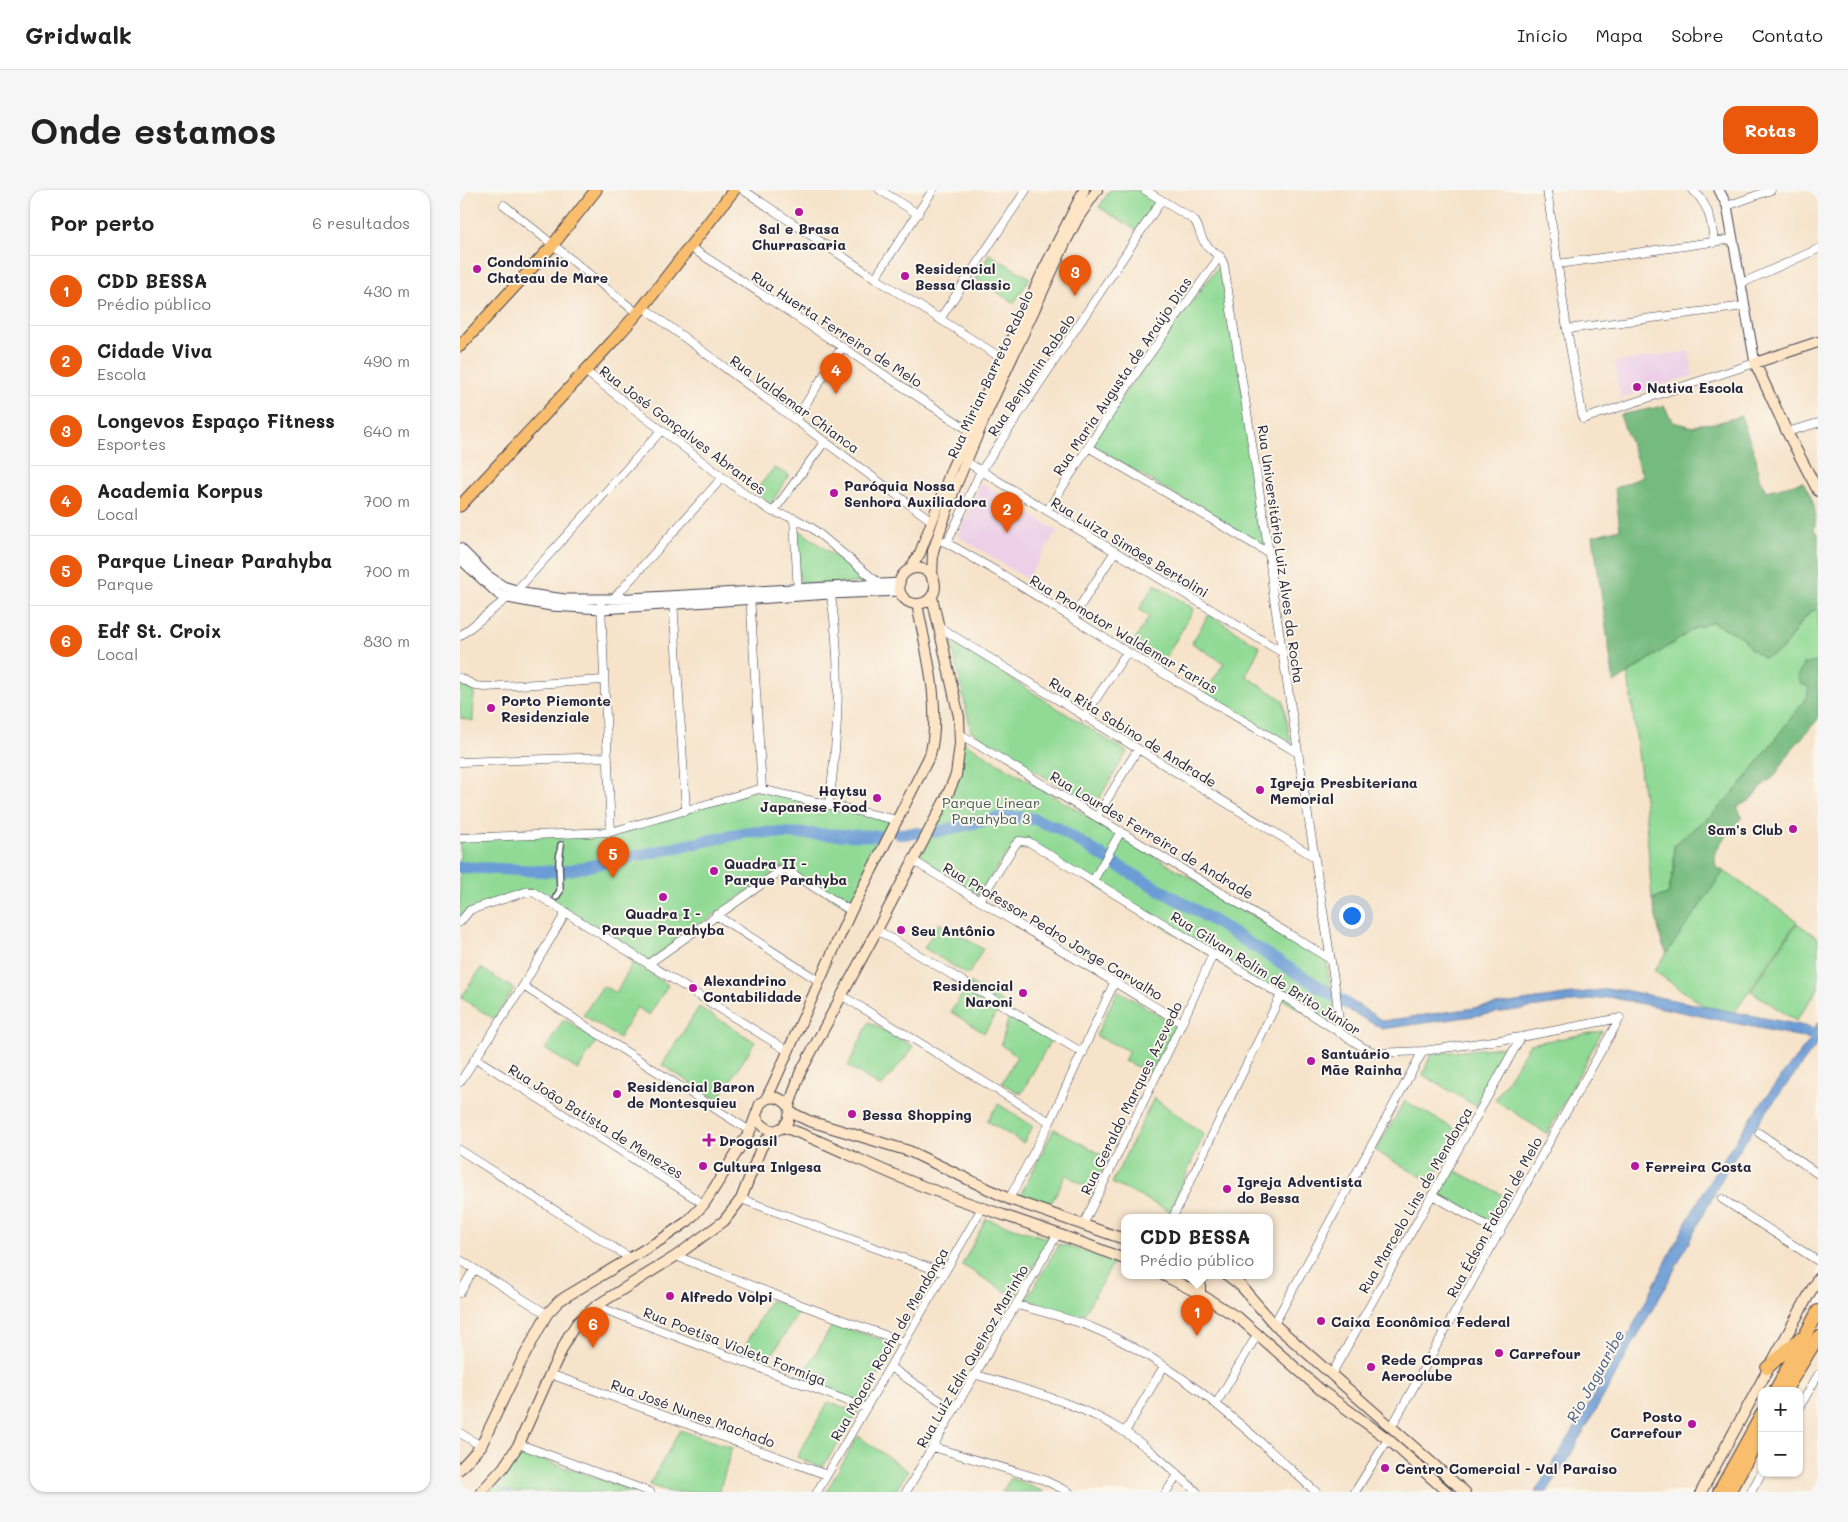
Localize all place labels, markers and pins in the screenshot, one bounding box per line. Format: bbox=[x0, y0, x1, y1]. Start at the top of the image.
marker: Sal e Brasa Churrascaria bbox=[793, 206, 805, 218]
place label: Sal e Brasa Churrascaria bbox=[752, 219, 847, 254]
place label: Condomínio Chateau de Mare bbox=[487, 252, 608, 287]
pin: 3 bbox=[1059, 255, 1091, 296]
place label: Residencial Bessa Classic bbox=[915, 259, 1011, 294]
marker: Condomínio Chateau de Mare bbox=[471, 263, 483, 275]
marker: Residencial Bessa Classic bbox=[899, 270, 911, 282]
pin: 4 bbox=[820, 353, 852, 394]
place label: Nativa Escola bbox=[1647, 378, 1744, 397]
marker: Nativa Escola bbox=[1631, 381, 1643, 393]
place label: Paróquia Nossa Senhora Auxiliadora bbox=[844, 476, 987, 511]
marker: Paróquia Nossa Senhora Auxiliadora bbox=[828, 487, 840, 499]
pin: 2 bbox=[991, 492, 1023, 533]
place label: Porto Piemonte Residenziale bbox=[501, 691, 611, 726]
marker: Porto Piemonte Residenziale bbox=[485, 702, 497, 714]
place label: Igreja Presbiteriana Memorial bbox=[1270, 773, 1418, 808]
place label: Haytsu Japanese Food bbox=[760, 781, 867, 816]
marker: Igreja Presbiteriana Memorial bbox=[1254, 784, 1266, 796]
marker: Haytsu Japanese Food bbox=[871, 792, 883, 804]
place label: Sam's Club bbox=[1708, 820, 1783, 839]
marker: Sam's Club bbox=[1787, 823, 1799, 835]
pin: 5 bbox=[597, 837, 629, 878]
place label: Quadra II - Parque Parahyba bbox=[724, 854, 848, 889]
marker: Quadra II - Parque Parahyba bbox=[708, 865, 720, 877]
marker: Quadra I - Parque Parahyba bbox=[657, 891, 669, 903]
place label: Quadra I - Parque Parahyba bbox=[601, 904, 725, 939]
place label: Seu Antônio bbox=[911, 921, 995, 940]
marker: Seu Antônio bbox=[895, 924, 907, 936]
place label: Alexandrino Contabilidade bbox=[703, 971, 802, 1006]
place label: Residencial Naroni bbox=[932, 976, 1013, 1011]
marker: Alexandrino Contabilidade bbox=[687, 982, 699, 994]
marker: Residencial Naroni bbox=[1017, 987, 1029, 999]
place label: Santuário Mãe Rainha bbox=[1321, 1044, 1402, 1079]
marker: Santuário Mãe Rainha bbox=[1305, 1055, 1317, 1067]
place label: Residencial Baron de Montesquieu bbox=[627, 1077, 754, 1112]
marker: Residencial Baron de Montesquieu bbox=[611, 1088, 623, 1100]
place label: Bessa Shopping bbox=[862, 1105, 972, 1124]
marker: Bessa Shopping bbox=[846, 1108, 858, 1120]
place label: Drogasil bbox=[719, 1131, 777, 1150]
marker: Drogasil bbox=[703, 1134, 715, 1146]
place label: Cultura Inlgesa bbox=[713, 1157, 822, 1176]
place label: Ferreira Costa bbox=[1645, 1157, 1752, 1176]
marker: Cultura Inlgesa bbox=[697, 1160, 709, 1172]
marker: Ferreira Costa bbox=[1629, 1160, 1641, 1172]
place label: Igreja Adventista do Bessa bbox=[1237, 1172, 1363, 1207]
marker: Igreja Adventista do Bessa bbox=[1221, 1183, 1233, 1195]
place label: Alfredo Volpi bbox=[680, 1287, 773, 1306]
marker: Alfredo Volpi bbox=[664, 1290, 676, 1302]
pin: 1 bbox=[1181, 1295, 1213, 1336]
pin: 6 bbox=[577, 1307, 609, 1348]
place label: Caixa Econômica Federal bbox=[1331, 1312, 1510, 1331]
marker: Caixa Econômica Federal bbox=[1315, 1315, 1327, 1327]
place label: Carrefour bbox=[1509, 1344, 1581, 1363]
marker: Carrefour bbox=[1493, 1347, 1505, 1359]
place label: Rede Compras Aeroclube bbox=[1381, 1350, 1483, 1385]
marker: Rede Compras Aeroclube bbox=[1365, 1361, 1377, 1373]
place label: Posto Carrefour bbox=[1610, 1407, 1682, 1442]
marker: Posto Carrefour bbox=[1686, 1418, 1698, 1430]
place label: Centro Comercial - Val Paraiso bbox=[1395, 1459, 1617, 1478]
marker: Centro Comercial - Val Paraiso bbox=[1379, 1462, 1391, 1474]

